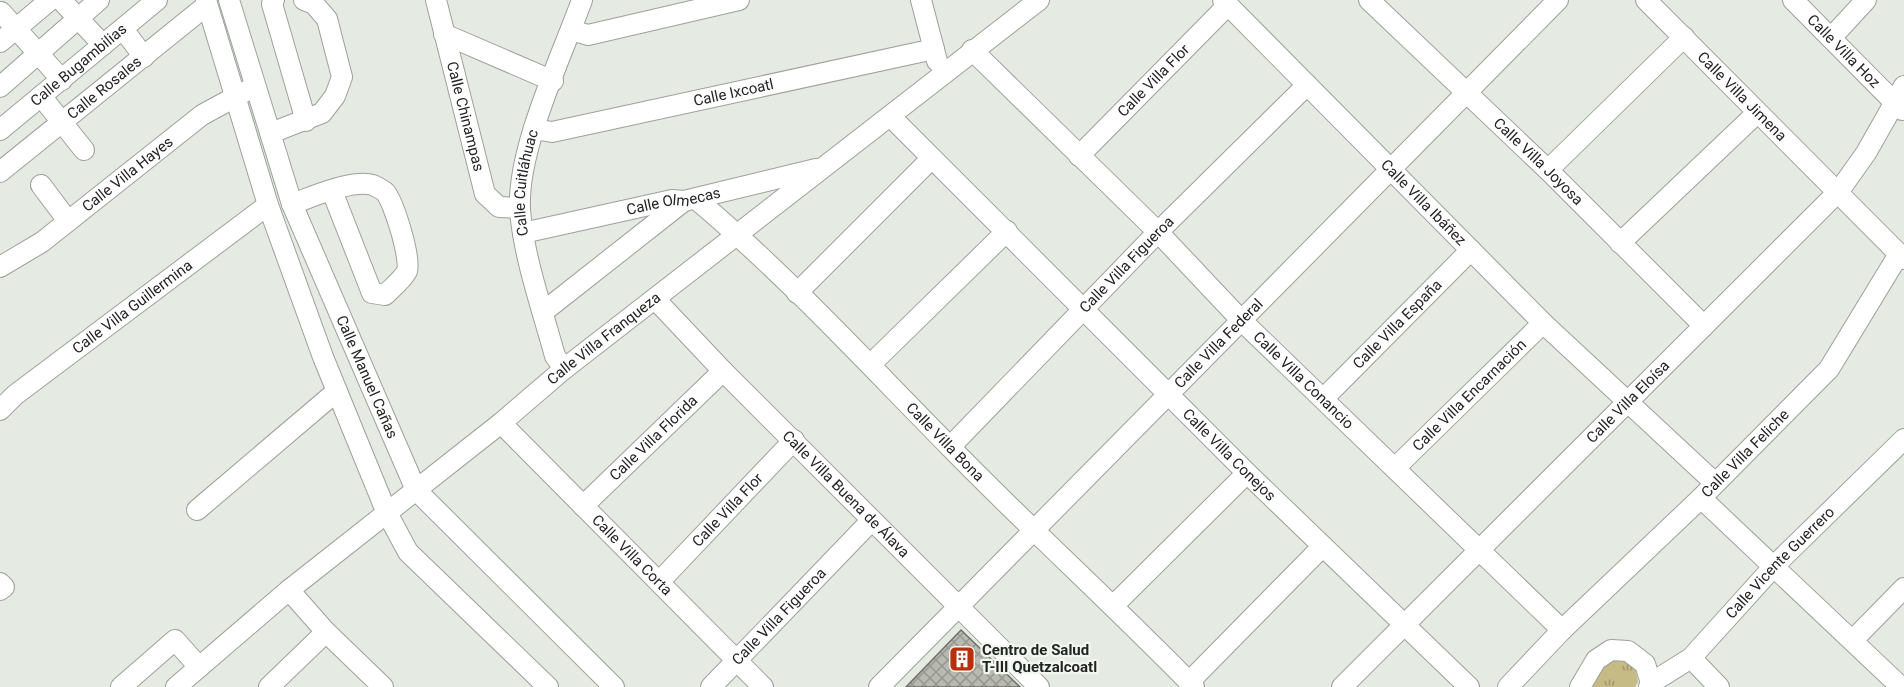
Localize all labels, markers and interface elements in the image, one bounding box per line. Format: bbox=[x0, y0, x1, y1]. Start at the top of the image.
street label: Calle Villa Hoz bbox=[1804, 11, 1884, 92]
street label: Calle Bugambilias bbox=[27, 20, 130, 110]
street label: Calle Villa Flor bbox=[1114, 40, 1193, 121]
street label: Calle Villa Jimena bbox=[1694, 48, 1790, 145]
street label: Calle Rosales bbox=[64, 53, 145, 123]
street label: Calle Chinampas bbox=[443, 60, 488, 173]
street label: Calle Ixcoatl bbox=[692, 75, 775, 110]
street label: Calle Villa Joyosa bbox=[1490, 114, 1587, 209]
street label: Calle Cuitláhuac bbox=[511, 127, 542, 237]
street label: Calle Villa Hayes bbox=[78, 133, 176, 216]
street label: Calle Villa Ibáñez bbox=[1377, 156, 1470, 249]
street label: Calle Olmecas bbox=[625, 183, 722, 219]
street label: Calle Villa Figueroa bbox=[1076, 212, 1178, 317]
street label: Calle Villa Guillermina bbox=[69, 256, 196, 358]
street label: Calle Villa España bbox=[1349, 276, 1446, 373]
street label: Calle Villa Franqueza bbox=[543, 288, 664, 388]
street label: Calle Villa Federal bbox=[1170, 295, 1267, 392]
street label: Calle Manuel Cañas bbox=[332, 313, 402, 441]
street label: Calle Villa Conancio bbox=[1250, 328, 1357, 433]
street label: Calle Villa Encarnación bbox=[1409, 336, 1530, 455]
street label: Calle Villa Eloísa bbox=[1583, 356, 1673, 447]
street label: Calle Villa Florida bbox=[606, 391, 701, 484]
street label: Calle Villa Bona bbox=[902, 399, 988, 485]
street label: Calle Villa Conejos bbox=[1179, 405, 1280, 505]
street label: Calle Villa Feliche bbox=[1698, 406, 1793, 501]
street label: Calle Villa Buena de Álava bbox=[779, 427, 913, 561]
street label: Calle Villa Flor bbox=[688, 469, 767, 551]
street label: Calle Vicente Guerrero bbox=[1722, 503, 1838, 623]
street label: Calle Villa Corta bbox=[588, 511, 676, 599]
street label: Calle Villa Figueroa bbox=[728, 564, 830, 669]
place label: Centro de Salud T-III Quetzalcoatl bbox=[982, 641, 1097, 676]
building icon: Centro de Salud T-III Quetzalcoatl bbox=[947, 644, 977, 674]

